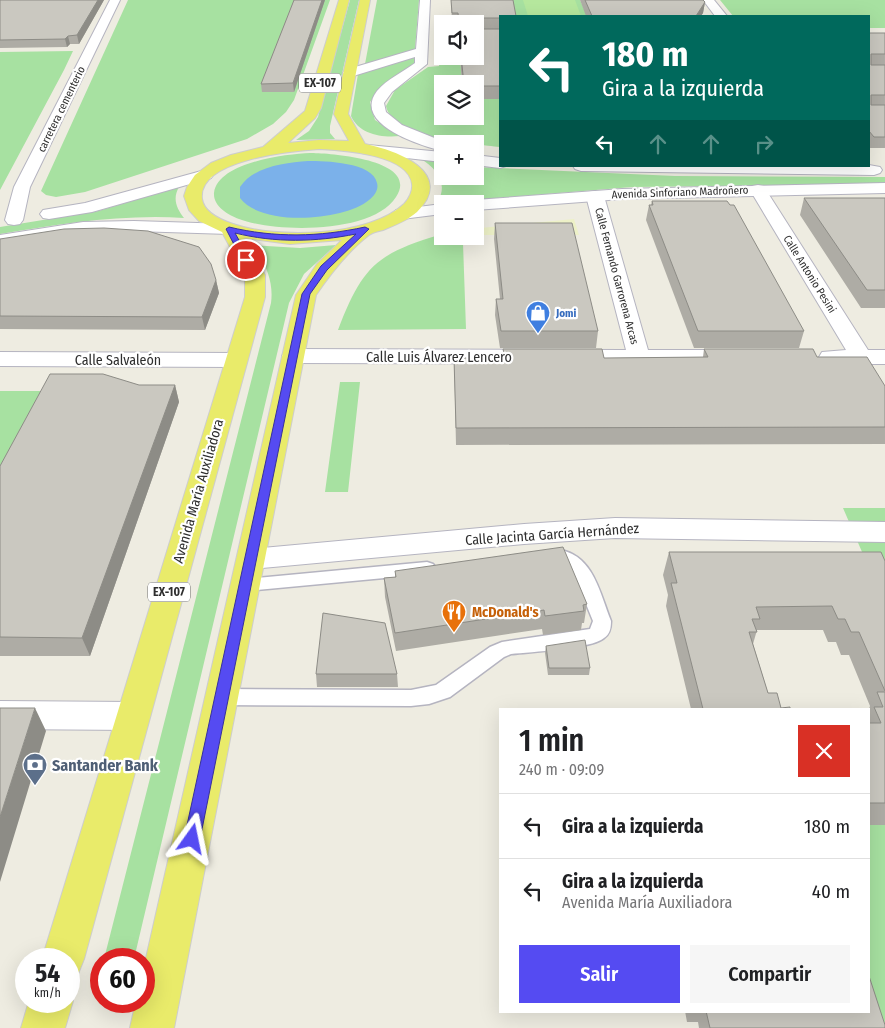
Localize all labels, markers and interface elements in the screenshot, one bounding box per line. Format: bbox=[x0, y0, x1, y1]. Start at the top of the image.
map controls bbox=[434, 15, 484, 245]
button: sound bbox=[434, 15, 484, 65]
text: 180 m bbox=[602, 33, 688, 75]
icon: left bbox=[519, 35, 584, 100]
street label: carretera cementerio bbox=[35, 64, 88, 154]
road number: EX-107 bbox=[299, 74, 341, 92]
button: layers bbox=[434, 75, 484, 125]
text: Gira a la izquierda bbox=[602, 75, 764, 102]
icon: left bbox=[591, 130, 619, 158]
icon: ahead bbox=[644, 130, 672, 158]
icon: ahead bbox=[697, 130, 725, 158]
icon: right bbox=[750, 130, 778, 158]
button: + bbox=[434, 135, 484, 185]
street label: Avenida Sinforiano Madroñero bbox=[611, 184, 749, 201]
button: − bbox=[434, 195, 484, 245]
street label: Calle Fernando Garrorena Arcas bbox=[592, 206, 641, 346]
street label: Calle Antonio Pesini bbox=[780, 233, 839, 316]
pin bbox=[225, 239, 267, 281]
icon: arrive bbox=[232, 246, 260, 274]
shop icon: Jomi bbox=[525, 300, 551, 334]
place label: Jomi bbox=[555, 307, 576, 320]
street label: Calle Luis Álvarez Lencero bbox=[366, 348, 512, 366]
street label: Calle Salvaleón bbox=[75, 352, 161, 369]
street label: Avenida María Auxiliadora bbox=[170, 417, 227, 565]
street label: Calle Jacinta García Hernández bbox=[465, 520, 640, 549]
road number: EX-107 bbox=[148, 582, 190, 602]
restaurant icon: McDonald's bbox=[441, 599, 467, 633]
place label: McDonald's bbox=[472, 604, 539, 621]
text: 1 min bbox=[519, 723, 584, 759]
button: close bbox=[798, 725, 850, 777]
bank icon: Santander Bank bbox=[22, 752, 48, 786]
place label: Santander Bank bbox=[52, 756, 159, 775]
text: 240 m · 09:09 bbox=[519, 760, 604, 779]
position arrow bbox=[165, 812, 217, 864]
icon: left bbox=[519, 812, 547, 840]
text: Gira a la izquierda bbox=[562, 815, 704, 838]
text: 180 m bbox=[804, 815, 850, 838]
text: Gira a la izquierda bbox=[562, 870, 704, 893]
icon: left bbox=[519, 877, 547, 905]
text: 40 m bbox=[812, 880, 850, 903]
text: Avenida María Auxiliadora bbox=[562, 893, 732, 912]
button: Salir bbox=[519, 945, 680, 1003]
button: Compartir bbox=[690, 945, 850, 1003]
speed limit sign: 60 bbox=[90, 948, 155, 1013]
text: 54 bbox=[35, 959, 60, 989]
text: km/h bbox=[34, 986, 61, 1000]

